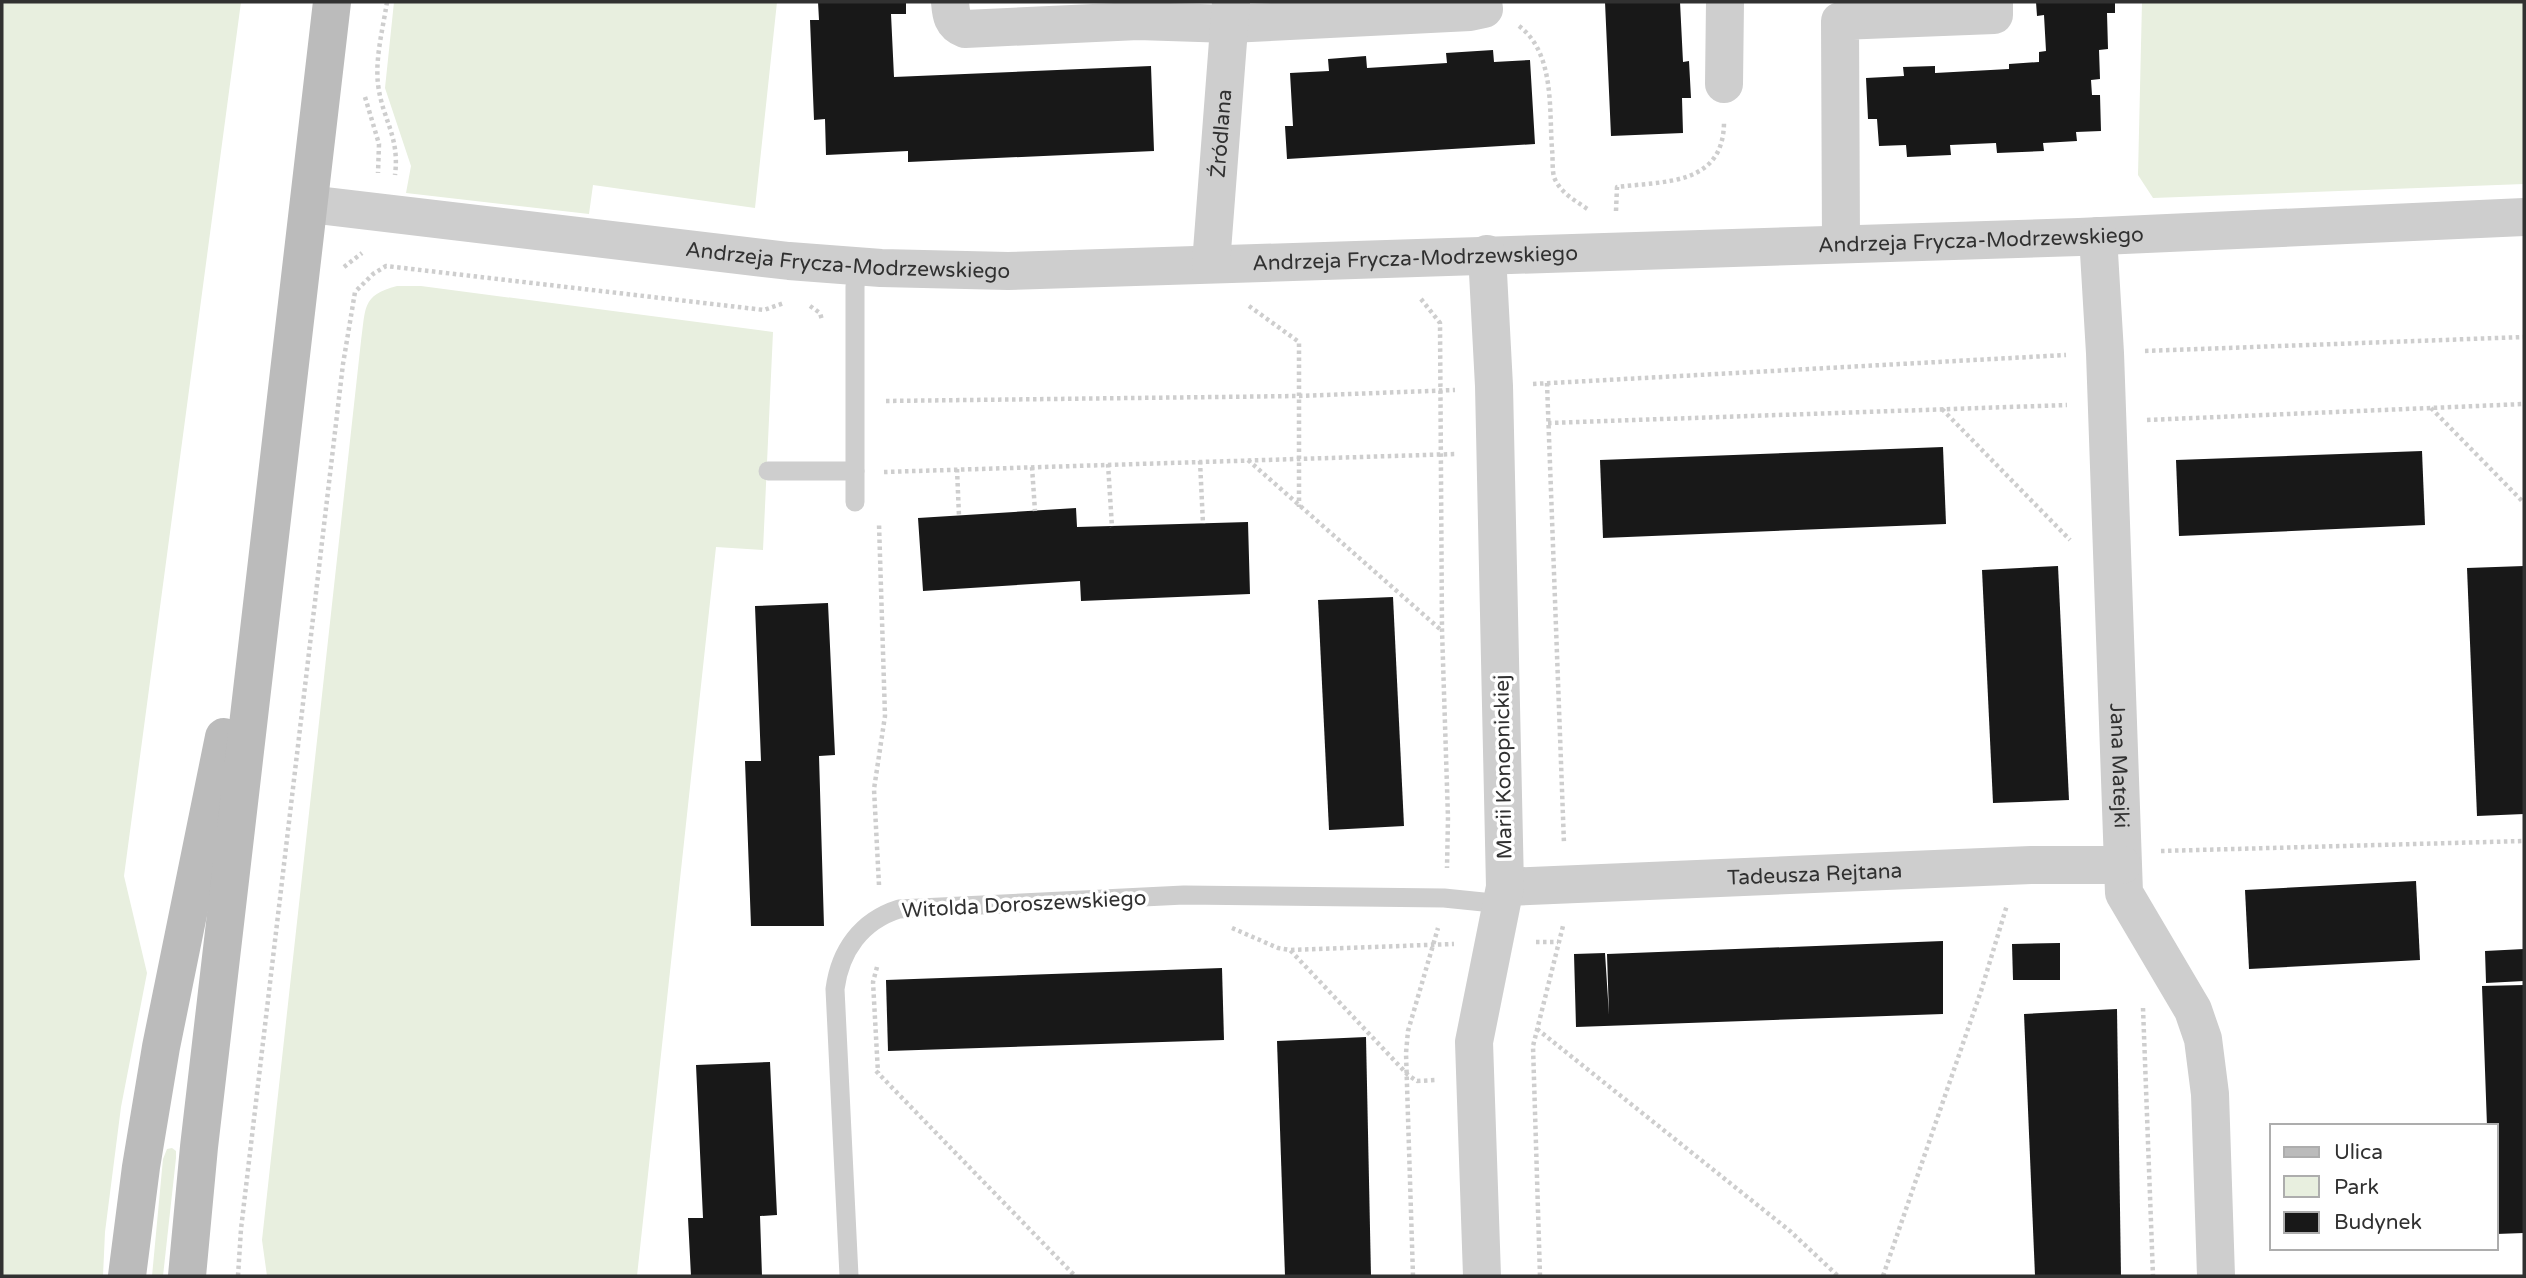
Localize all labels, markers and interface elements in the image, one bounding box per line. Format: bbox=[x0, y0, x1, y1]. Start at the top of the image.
street label: Źródlana bbox=[1206, 88, 1237, 179]
street label: Andrzeja Frycza-Modrzewskiego bbox=[1818, 222, 2144, 258]
street label: Andrzeja Frycza-Modrzewskiego bbox=[684, 237, 1011, 284]
street label: Andrzeja Frycza-Modrzewskiego bbox=[1252, 241, 1578, 276]
street label: Marii Konopnickiej bbox=[1489, 674, 1518, 860]
street label: Jana Matejki bbox=[2104, 702, 2134, 829]
street label: Tadeusza Rejtana bbox=[1727, 858, 1903, 891]
street label: Witolda Doroszewskiego bbox=[901, 886, 1147, 923]
legend bbox=[2270, 1124, 2498, 1250]
text: Ulica bbox=[2334, 1140, 2383, 1165]
text: Park bbox=[2334, 1175, 2379, 1200]
text: Budynek bbox=[2334, 1210, 2422, 1235]

